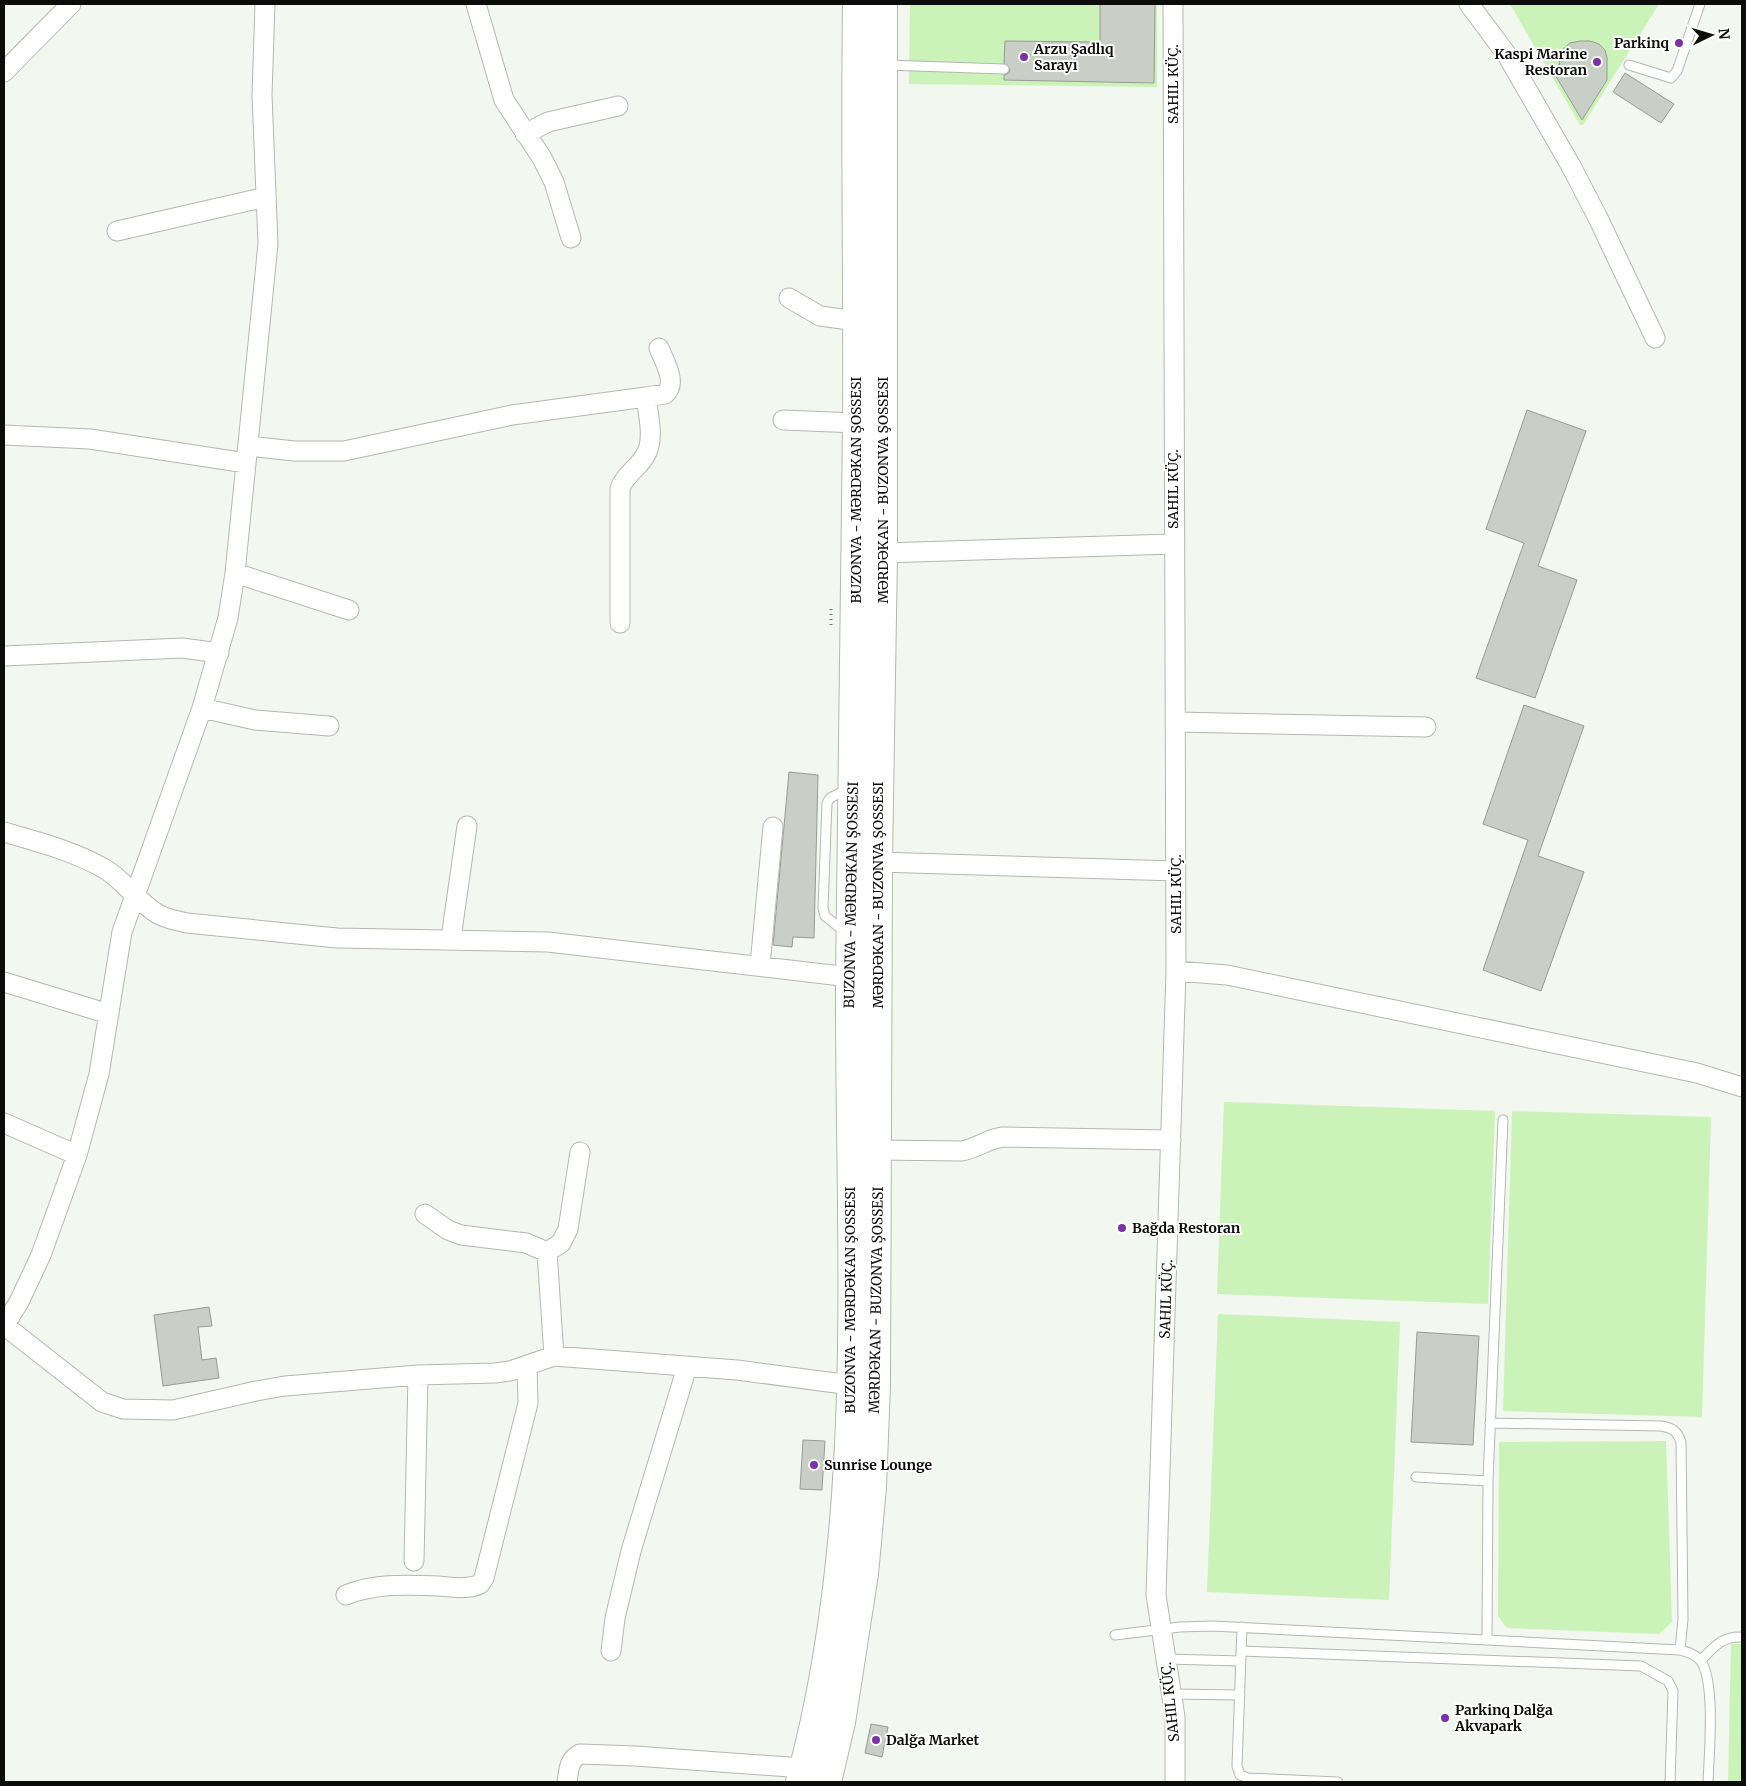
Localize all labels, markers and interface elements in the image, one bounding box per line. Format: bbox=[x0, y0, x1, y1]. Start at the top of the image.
north arrow bbox=[1686, 10, 1736, 60]
text: N bbox=[1715, 28, 1733, 40]
place label: Parkinq bbox=[1614, 34, 1669, 52]
marker: Parkinq bbox=[1673, 37, 1685, 49]
place label: Arzu Şadlıq Sarayı bbox=[1033, 40, 1114, 74]
street label: SAHIL KÜÇ. bbox=[1164, 44, 1182, 124]
place label: Kaspi Marine Restoran bbox=[1494, 45, 1587, 79]
marker: Arzu Şadlıq Sarayı bbox=[1018, 51, 1030, 63]
marker: Kaspi Marine Restoran bbox=[1591, 56, 1603, 68]
street label: BUZONVA - MƏRDƏKAN ŞOSSESI bbox=[847, 376, 865, 604]
street label: MƏRDƏKAN - BUZONVA ŞOSSESI bbox=[874, 376, 892, 604]
street label: SAHIL KÜÇ. bbox=[1164, 449, 1182, 529]
street label: BUZONVA - MƏRDƏKAN ŞOSSESI bbox=[840, 781, 862, 1009]
street label: MƏRDƏKAN - BUZONVA ŞOSSESI bbox=[869, 781, 887, 1009]
street label: SAHIL KÜÇ. bbox=[1167, 854, 1185, 934]
street label: BUZONVA - MƏRDƏKAN ŞOSSESI bbox=[841, 1186, 859, 1414]
street label: MƏRDƏKAN - BUZONVA ŞOSSESI bbox=[865, 1186, 887, 1414]
place label: Bağda Restoran bbox=[1132, 1219, 1241, 1237]
marker: Bağda Restoran bbox=[1116, 1222, 1128, 1234]
street label: SAHIL KÜÇ. bbox=[1156, 1259, 1176, 1339]
place label: Sunrise Lounge bbox=[824, 1456, 933, 1474]
marker: Sunrise Lounge bbox=[808, 1459, 820, 1471]
street label: SAHIL KÜÇ. bbox=[1157, 1661, 1183, 1743]
place label: Parkinq Dalğa Akvapark bbox=[1454, 1701, 1553, 1735]
marker: Parkinq Dalğa Akvapark bbox=[1439, 1712, 1451, 1724]
place label: Dalğa Market bbox=[886, 1731, 979, 1749]
marker: Dalğa Market bbox=[870, 1734, 882, 1746]

